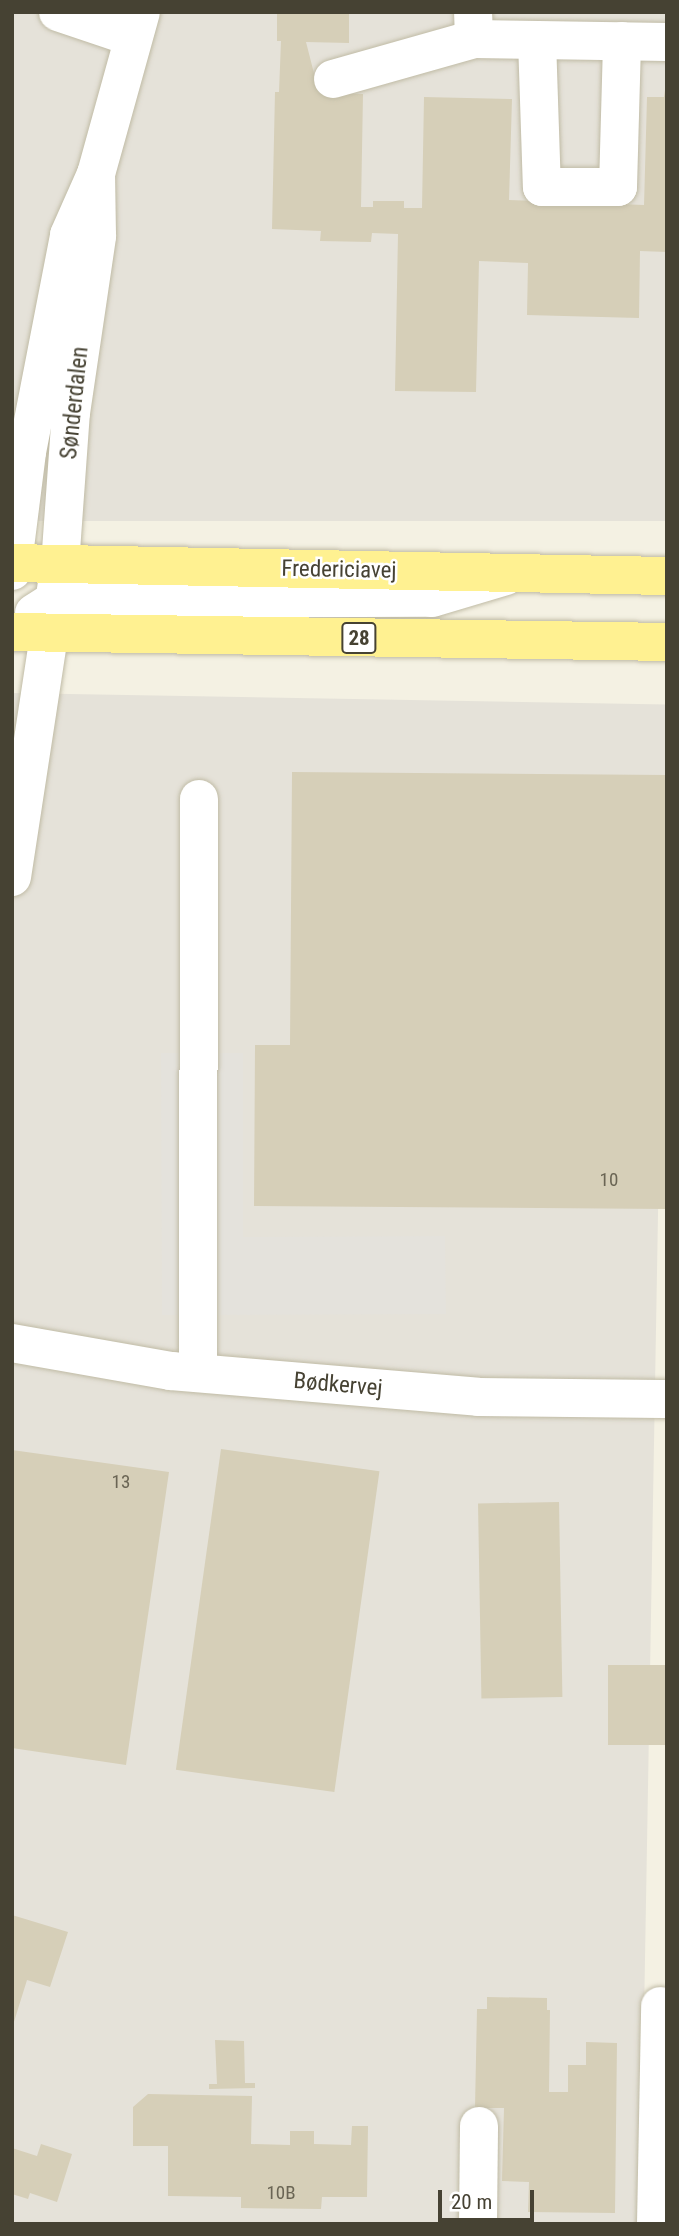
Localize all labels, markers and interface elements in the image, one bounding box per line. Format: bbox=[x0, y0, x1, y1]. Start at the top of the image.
street label: Sønderdalen bbox=[55, 345, 95, 461]
street label: Fredericiavej bbox=[281, 555, 397, 585]
road number: 28 bbox=[340, 620, 378, 656]
house number: 10 bbox=[600, 1169, 618, 1191]
street label: Bødkervej bbox=[292, 1367, 384, 1403]
house number: 13 bbox=[112, 1471, 130, 1493]
scale bar bbox=[441, 2176, 537, 2220]
house number: 10B bbox=[266, 2182, 296, 2204]
text: 20 m bbox=[451, 2190, 492, 2214]

